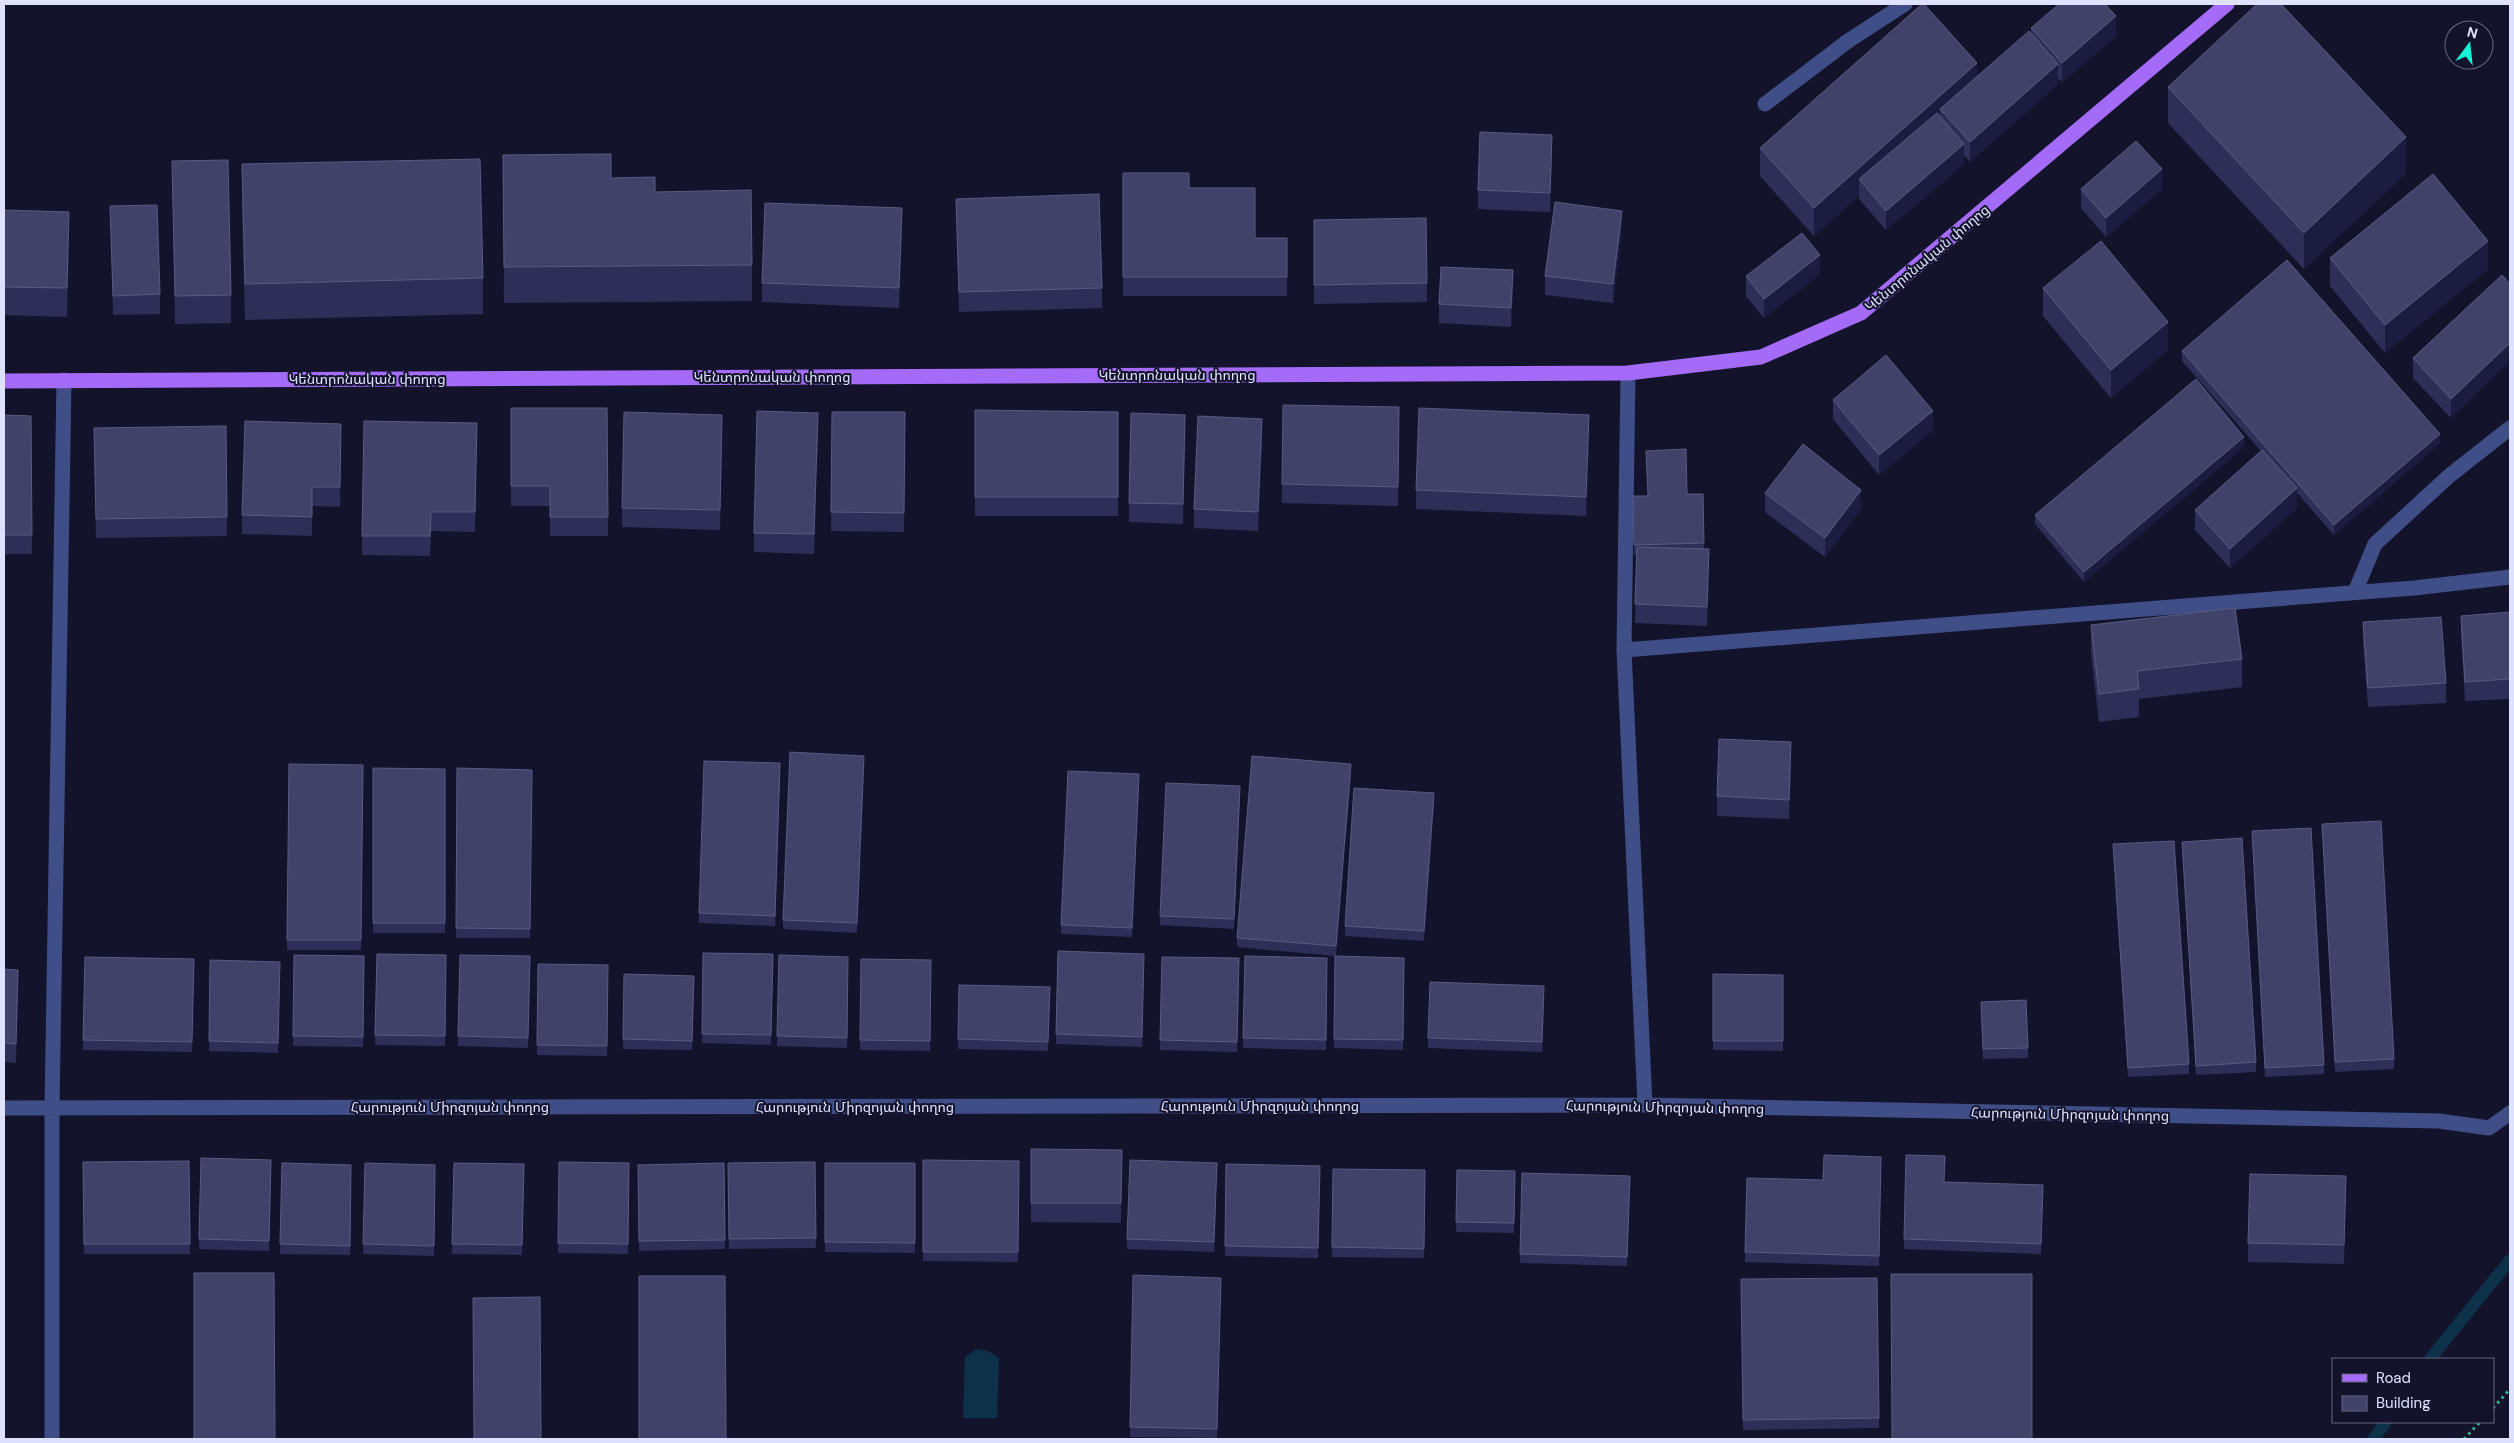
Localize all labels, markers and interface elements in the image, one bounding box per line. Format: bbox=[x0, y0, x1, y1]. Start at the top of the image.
north arrow bbox=[2444, 20, 2494, 70]
text: N bbox=[2465, 22, 2480, 42]
street label: Կենտրոնական փողոց bbox=[1861, 201, 1993, 315]
street label: Կենտրոնական փողոց bbox=[1098, 366, 1256, 384]
street label: Կենտրոնական փողոց bbox=[693, 368, 851, 386]
street label: Կենտրոնական փողոց bbox=[288, 370, 446, 388]
street label: Հարություն Միրզոյան փողոց bbox=[1566, 1096, 1764, 1118]
street label: Հարություն Միրզոյան փողոց bbox=[1161, 1097, 1359, 1115]
street label: Հարություն Միրզոյան փողոց bbox=[351, 1098, 549, 1116]
street label: Հարություն Միրզոյան փողոց bbox=[756, 1098, 954, 1116]
street label: Հարություն Միրզոյան փողոց bbox=[1971, 1103, 2169, 1125]
legend bbox=[2332, 1358, 2494, 1423]
text: Road bbox=[2376, 1368, 2411, 1388]
text: Building bbox=[2376, 1393, 2431, 1413]

